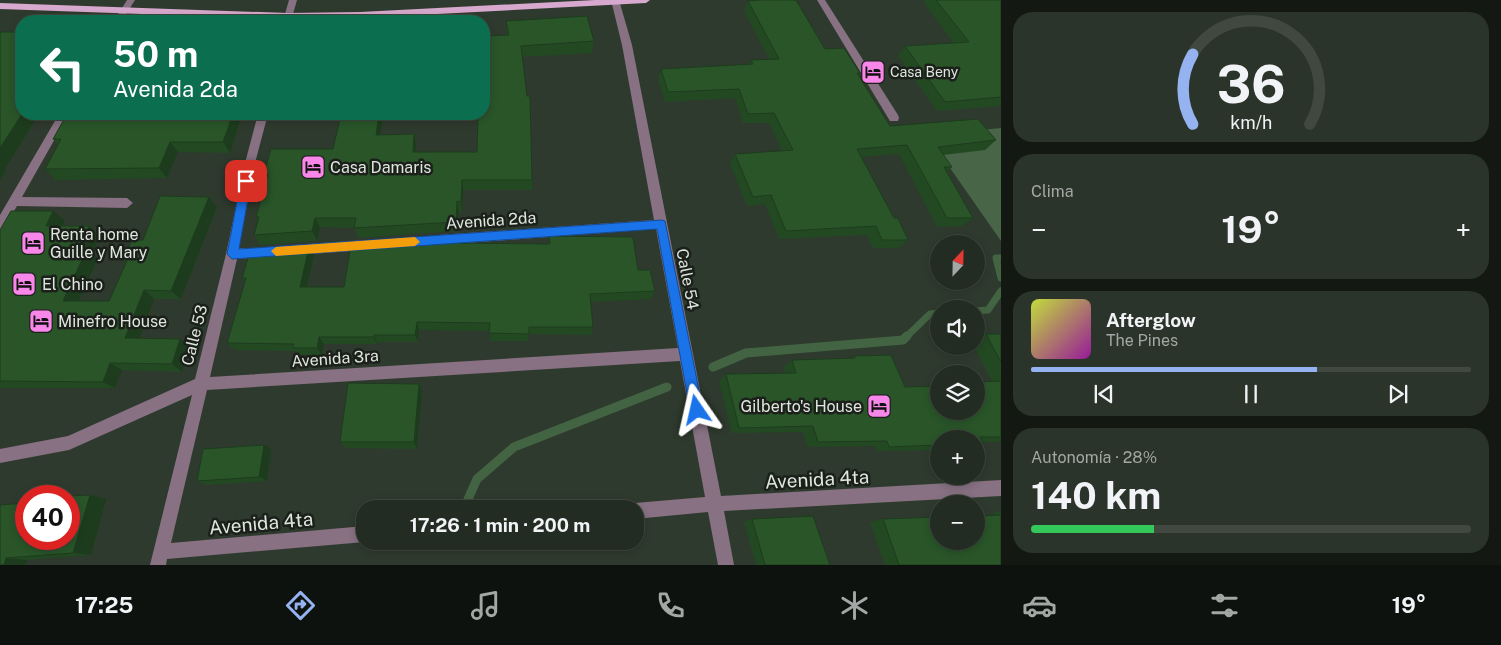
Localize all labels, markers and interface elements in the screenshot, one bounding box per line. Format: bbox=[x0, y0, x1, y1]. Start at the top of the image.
text: 50 m bbox=[113, 34, 198, 75]
icon: left bbox=[30, 35, 95, 100]
text: 36 bbox=[1217, 54, 1285, 115]
hotel icon: Casa Beny bbox=[860, 59, 886, 85]
place label: Casa Beny bbox=[890, 64, 959, 80]
text: Avenida 2da bbox=[113, 76, 238, 102]
text: km/h bbox=[1230, 112, 1272, 133]
hotel icon: Casa Damaris bbox=[300, 154, 326, 180]
place label: Casa Damaris bbox=[330, 158, 431, 177]
pin bbox=[225, 160, 267, 202]
icon: arrive bbox=[232, 167, 260, 195]
text: Clima bbox=[1031, 182, 1074, 201]
text: 19° bbox=[1221, 207, 1281, 252]
street label: Avenida 2da bbox=[445, 208, 537, 233]
text: − bbox=[1031, 213, 1047, 246]
text: + bbox=[1455, 213, 1471, 246]
place label: Renta home Guille y Mary bbox=[50, 225, 148, 262]
hotel icon: Renta home Guille y Mary bbox=[20, 230, 46, 256]
north arrow bbox=[930, 235, 985, 290]
map controls bbox=[930, 235, 985, 550]
street label: Calle 54 bbox=[672, 247, 703, 311]
hotel icon: El Chino bbox=[11, 271, 37, 297]
place label: El Chino bbox=[42, 275, 103, 294]
button: sound bbox=[930, 300, 985, 355]
street label: Calle 53 bbox=[178, 303, 211, 367]
hotel icon: Minefro House bbox=[28, 308, 54, 334]
text: Afterglow bbox=[1106, 309, 1196, 331]
place label: Minefro House bbox=[58, 312, 167, 331]
text: The Pines bbox=[1106, 331, 1178, 350]
street label: Avenida 3ra bbox=[291, 346, 379, 371]
button: layers bbox=[930, 365, 985, 420]
icon: previous bbox=[1090, 380, 1118, 408]
icon: pause bbox=[1237, 380, 1265, 408]
icon: next bbox=[1384, 380, 1412, 408]
position arrow bbox=[670, 383, 722, 435]
hotel icon: Gilberto's House bbox=[866, 393, 892, 419]
place label: Gilberto's House bbox=[741, 397, 862, 416]
button: + bbox=[930, 430, 985, 485]
text: Autonomía · 28% bbox=[1031, 448, 1157, 467]
street label: Avenida 4ta bbox=[764, 465, 870, 493]
text: 140 km bbox=[1031, 473, 1161, 518]
speed limit sign: 40 bbox=[15, 485, 80, 550]
button: − bbox=[930, 495, 985, 550]
street label: Avenida 4ta bbox=[208, 507, 314, 539]
text: 17:26 · 1 min · 200 m bbox=[410, 514, 590, 536]
icon: directions bbox=[283, 588, 318, 623]
icon: music bbox=[468, 588, 503, 623]
icon: phone bbox=[653, 588, 688, 623]
icon: climate bbox=[837, 588, 872, 623]
icon: car bbox=[1022, 588, 1057, 623]
icon: filters bbox=[1207, 588, 1242, 623]
text: 17:25 bbox=[75, 592, 133, 618]
text: 19° bbox=[1392, 592, 1426, 618]

